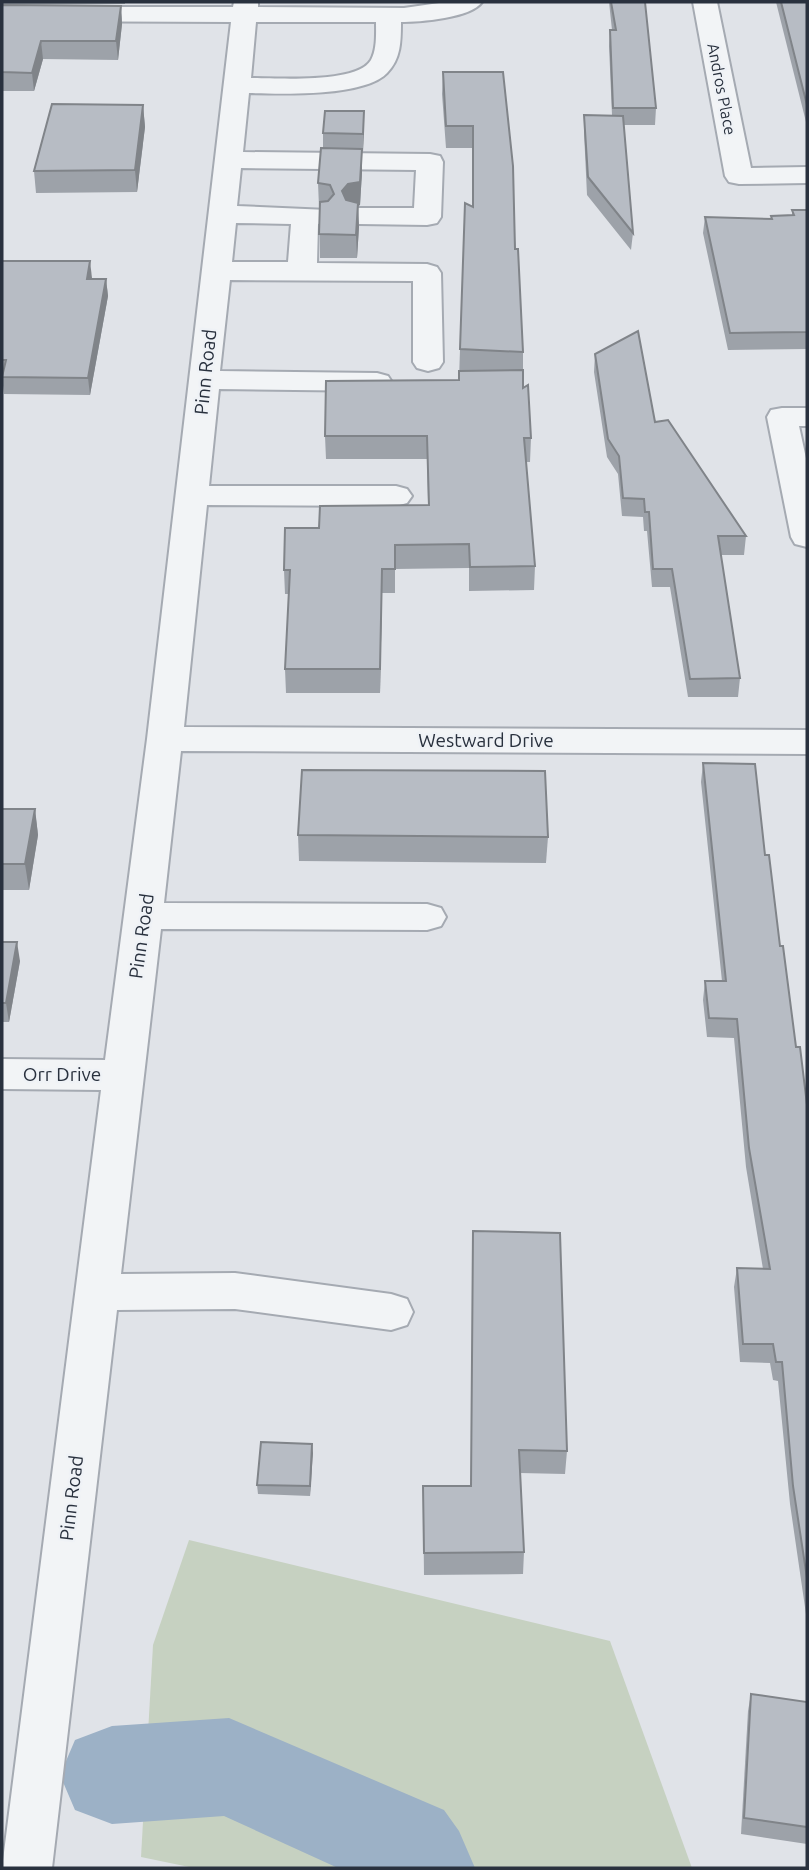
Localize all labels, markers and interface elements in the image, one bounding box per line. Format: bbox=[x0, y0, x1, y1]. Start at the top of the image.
street label: Andros Place bbox=[704, 42, 740, 136]
street label: Pinn Road bbox=[190, 328, 220, 416]
street label: Westward Drive bbox=[418, 729, 554, 751]
street label: Pinn Road bbox=[124, 892, 158, 980]
street label: Orr Drive bbox=[23, 1063, 101, 1085]
street label: Pinn Road bbox=[55, 1454, 87, 1542]

